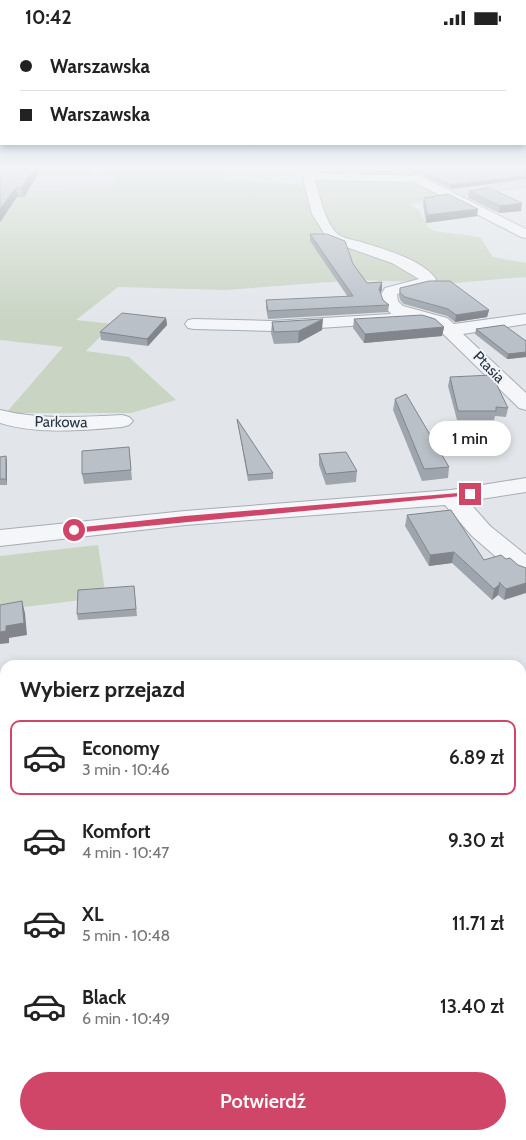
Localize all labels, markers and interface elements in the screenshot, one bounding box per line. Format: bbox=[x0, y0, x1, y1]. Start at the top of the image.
text: 10:42 bbox=[25, 6, 72, 29]
text: Warszawska bbox=[50, 55, 150, 78]
text: Warszawska bbox=[50, 103, 150, 126]
street label: Ptasia bbox=[469, 347, 509, 387]
street label: Parkowa bbox=[34, 413, 88, 431]
callout: 1 min bbox=[429, 421, 511, 457]
text: 1 min bbox=[452, 429, 488, 448]
route end bbox=[459, 483, 481, 505]
route start bbox=[63, 519, 85, 541]
text: Wybierz przejazd bbox=[20, 676, 185, 703]
icon: car bbox=[22, 735, 67, 780]
text: Economy bbox=[82, 737, 160, 760]
text: 6.89 zł bbox=[449, 746, 504, 769]
text: 3 min · 10:46 bbox=[82, 760, 170, 779]
icon: car bbox=[22, 818, 67, 863]
text: Komfort bbox=[82, 820, 151, 843]
text: 9.30 zł bbox=[448, 829, 504, 852]
text: 4 min · 10:47 bbox=[82, 843, 169, 862]
icon: car bbox=[22, 901, 67, 946]
text: XL bbox=[82, 903, 103, 926]
text: 11.71 zł bbox=[452, 912, 504, 935]
text: 5 min · 10:48 bbox=[82, 926, 170, 945]
icon: car bbox=[22, 984, 67, 1029]
text: Black bbox=[82, 986, 126, 1009]
text: 13.40 zł bbox=[440, 995, 504, 1018]
text: 6 min · 10:49 bbox=[82, 1009, 170, 1028]
button: Potwierdź bbox=[20, 1072, 506, 1130]

